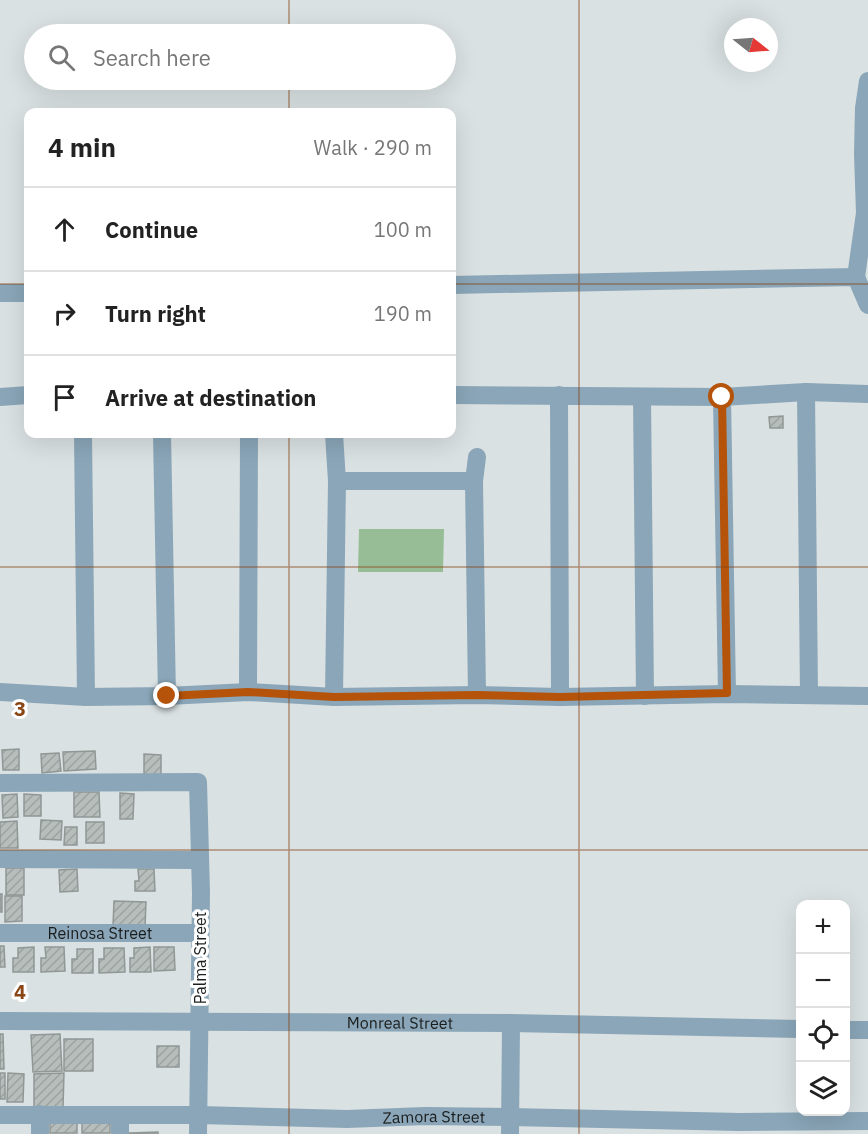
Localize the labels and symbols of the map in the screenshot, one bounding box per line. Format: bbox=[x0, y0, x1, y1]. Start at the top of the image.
north arrow bbox=[724, 18, 778, 72]
route start bbox=[708, 383, 734, 409]
route end bbox=[153, 682, 179, 708]
text: 3 bbox=[14, 695, 26, 722]
street label: Palma Street bbox=[190, 912, 210, 1004]
street label: Reinosa Street bbox=[48, 923, 152, 943]
text: 4 bbox=[14, 978, 26, 1005]
street label: Monreal Street bbox=[347, 1012, 453, 1033]
street label: Zamora Street bbox=[382, 1106, 485, 1128]

